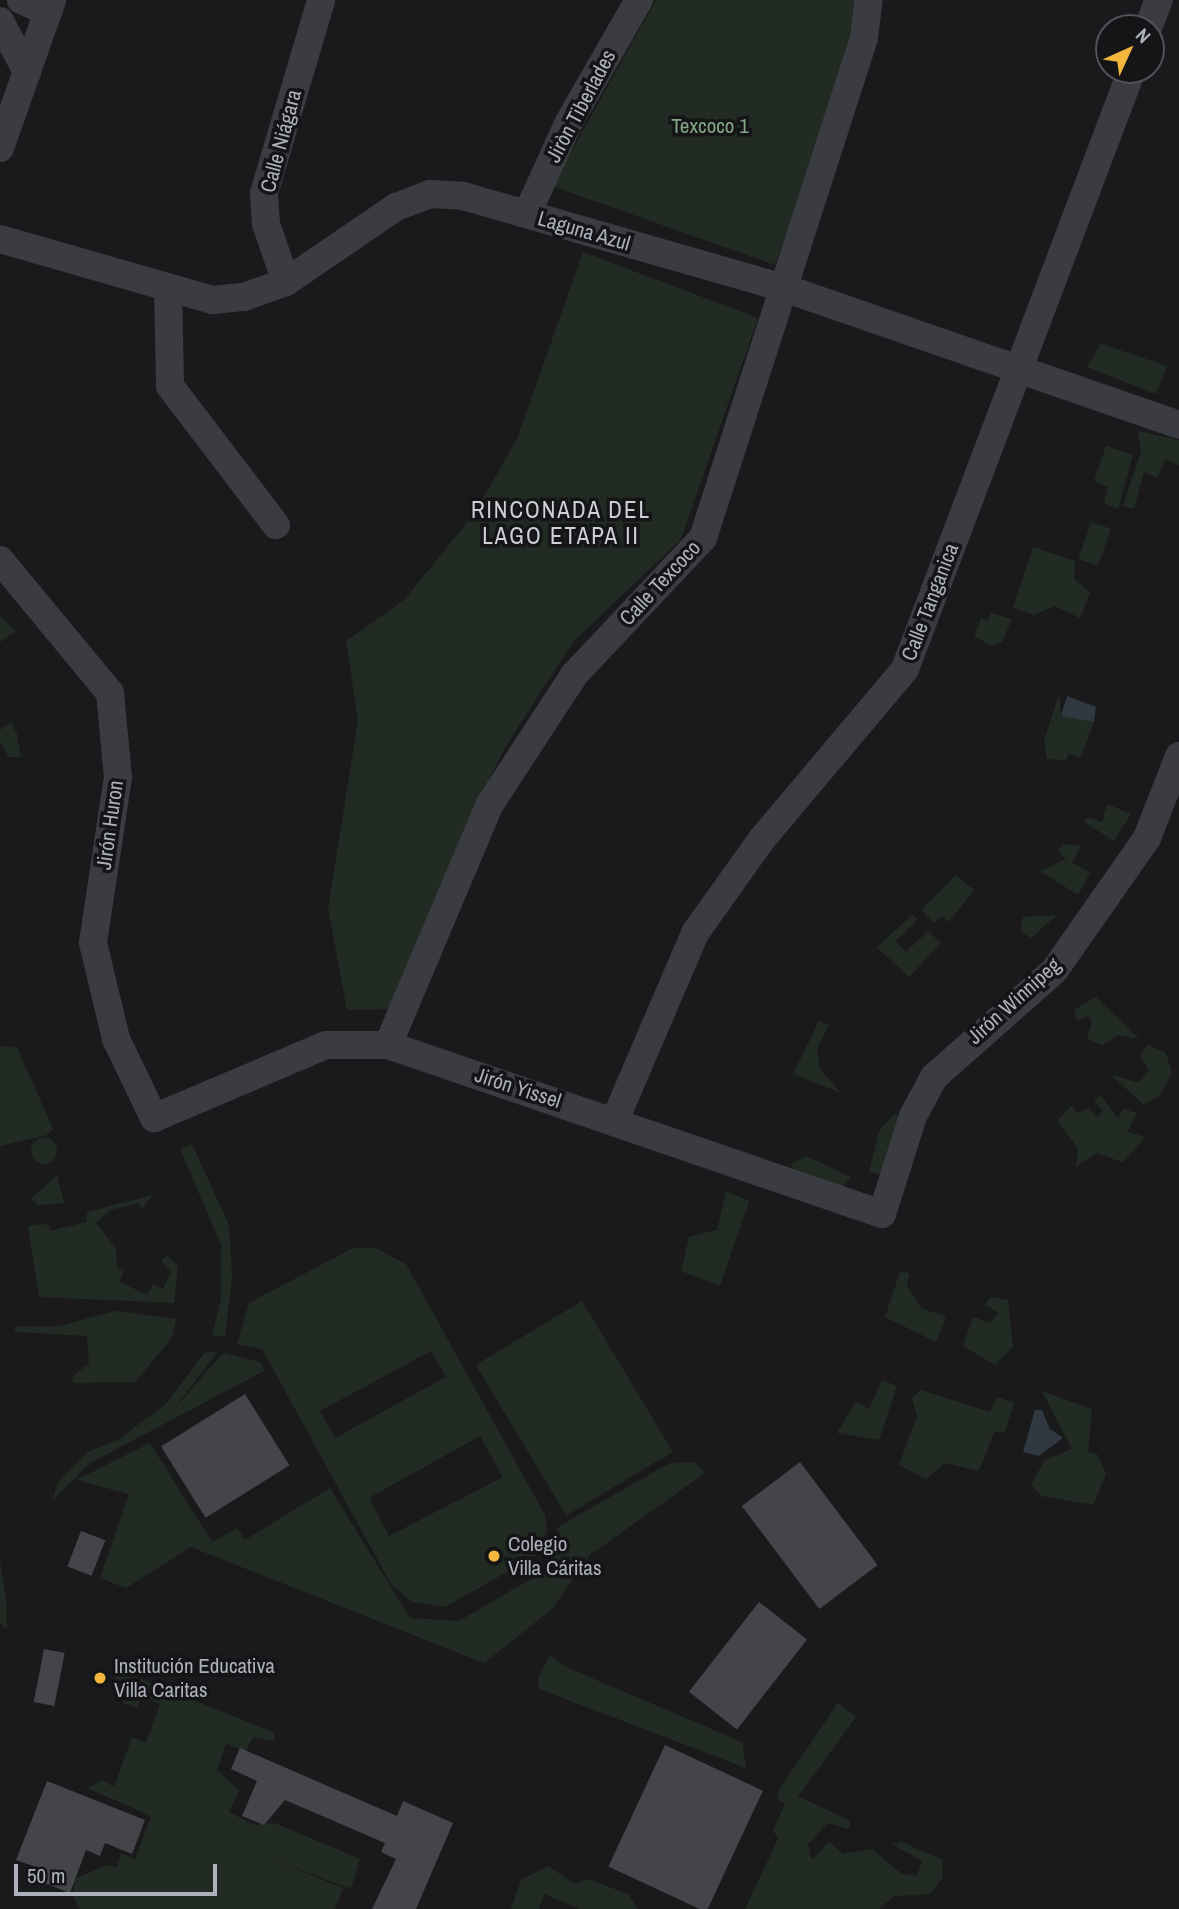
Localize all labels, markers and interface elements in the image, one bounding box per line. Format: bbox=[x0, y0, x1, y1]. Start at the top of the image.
north arrow bbox=[1095, 14, 1165, 84]
text: N bbox=[1130, 22, 1157, 49]
street label: Jiròn Tiberlades bbox=[541, 45, 621, 167]
street label: Calle Niágara bbox=[255, 87, 307, 195]
park label: Texcoco 1 bbox=[671, 113, 749, 139]
street label: Laguna Azul bbox=[535, 206, 633, 256]
district label: RINCONADA DEL LAGO ETAPA II bbox=[472, 496, 650, 550]
street label: Calle Texcoco bbox=[614, 535, 706, 631]
street label: Calle Tanganica bbox=[896, 540, 964, 664]
street label: Jirón Huron bbox=[91, 779, 129, 871]
street label: Jirón Winnipeg bbox=[962, 953, 1066, 1049]
street label: Jirón Yissel bbox=[472, 1062, 564, 1114]
place label: Colegio Villa Cáritas bbox=[508, 1531, 601, 1581]
marker: Colegio Villa Cáritas bbox=[486, 1548, 502, 1564]
place label: Institución Educativa Villa Caritas bbox=[114, 1653, 275, 1703]
marker: Institución Educativa Villa Caritas bbox=[92, 1670, 108, 1686]
scale bar bbox=[18, 1850, 220, 1894]
text: 50 m bbox=[27, 1861, 65, 1890]

